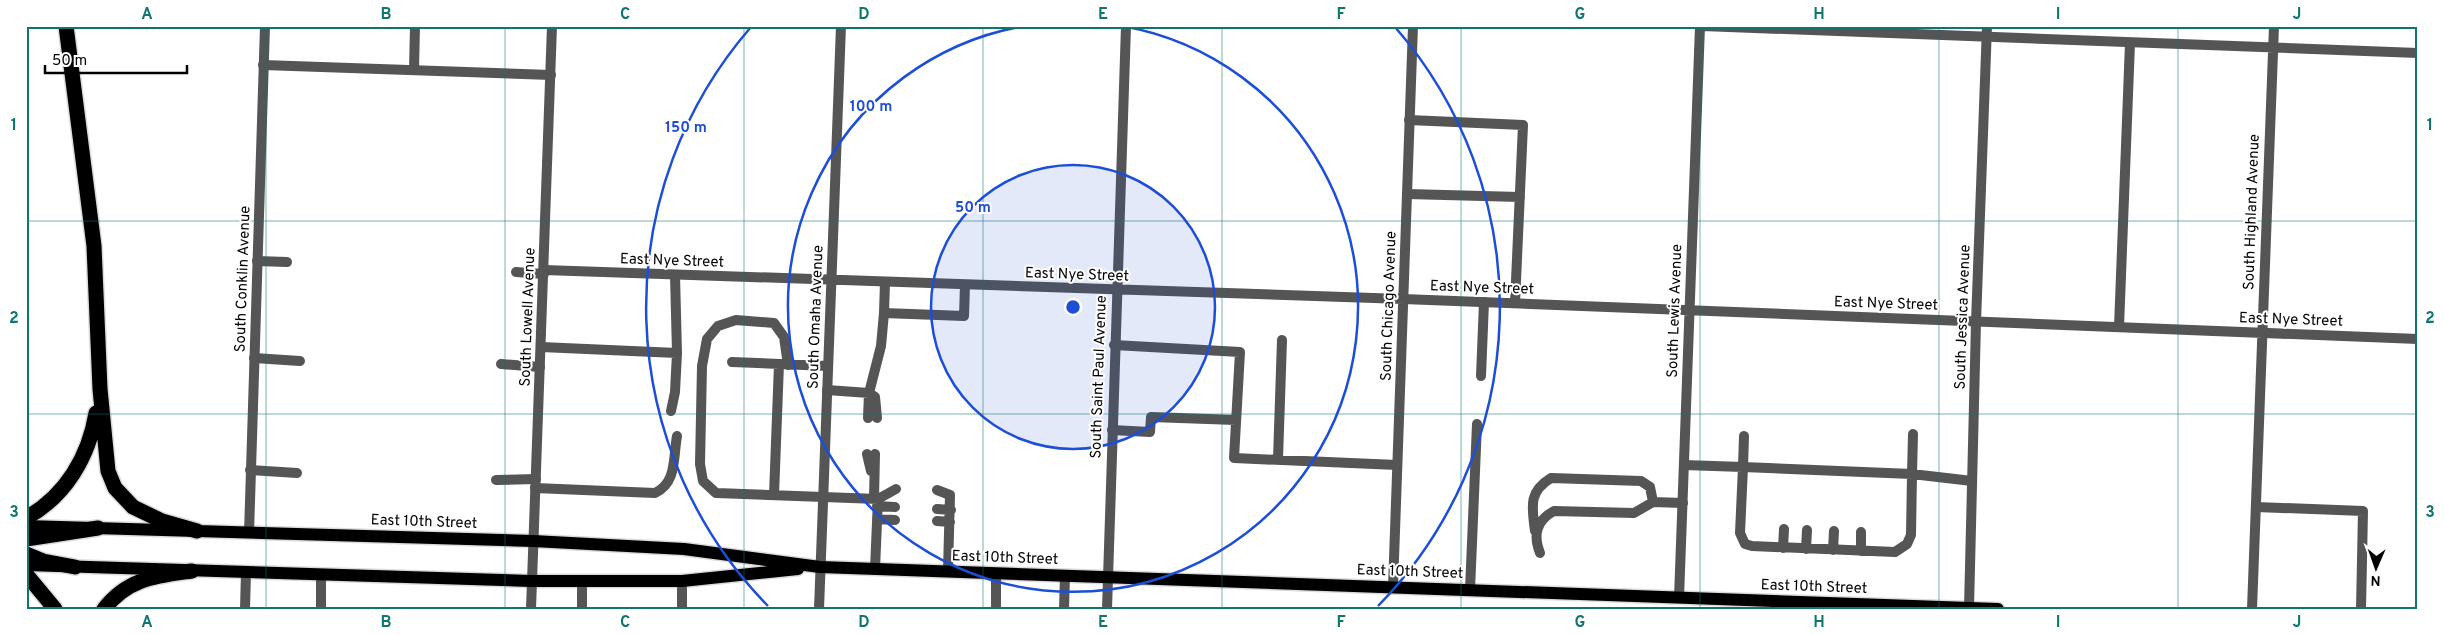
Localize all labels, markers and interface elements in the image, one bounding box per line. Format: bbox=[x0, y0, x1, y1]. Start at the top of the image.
text: A bbox=[141, 5, 153, 25]
text: B bbox=[380, 5, 392, 25]
text: C bbox=[620, 5, 630, 25]
text: D bbox=[858, 5, 870, 25]
text: E bbox=[1098, 5, 1108, 25]
text: F bbox=[1336, 5, 1346, 25]
text: G bbox=[1575, 5, 1585, 25]
text: H bbox=[1813, 5, 1825, 25]
text: I bbox=[2056, 5, 2060, 25]
text: J bbox=[2293, 5, 2301, 25]
scale bar bbox=[45, 42, 188, 74]
text: 50 m bbox=[52, 52, 87, 71]
text: 100 m bbox=[850, 98, 892, 117]
text: 1 bbox=[11, 116, 17, 136]
text: 1 bbox=[2427, 116, 2433, 136]
text: 150 m bbox=[665, 119, 707, 138]
street label: South Highland Avenue bbox=[2240, 134, 2265, 290]
text: 50 m bbox=[955, 199, 991, 218]
street label: South Conklin Avenue bbox=[231, 205, 256, 353]
street label: South Chicago Avenue bbox=[1377, 231, 1402, 381]
street label: South Lewis Avenue bbox=[1664, 244, 1687, 378]
street label: South Jessica Avenue bbox=[1951, 244, 1976, 390]
street label: South Omaha Avenue bbox=[804, 245, 829, 389]
street label: South Lowell Avenue bbox=[517, 247, 540, 387]
street label: East Nye Street bbox=[620, 250, 724, 273]
street label: East Nye Street bbox=[1025, 264, 1129, 287]
street label: East Nye Street bbox=[1430, 277, 1534, 300]
street label: East Nye Street bbox=[1834, 293, 1938, 316]
street label: South Saint Paul Avenue bbox=[1087, 295, 1112, 459]
centre of rings bbox=[1064, 298, 1082, 316]
text: 2 bbox=[9, 309, 19, 329]
street label: East Nye Street bbox=[2239, 309, 2343, 332]
text: 2 bbox=[2425, 309, 2435, 329]
text: 3 bbox=[9, 503, 19, 523]
text: 3 bbox=[2425, 503, 2435, 523]
street label: East 10th Street bbox=[370, 511, 478, 534]
north arrow bbox=[2352, 542, 2402, 592]
street label: East 10th Street bbox=[951, 547, 1059, 570]
street label: East 10th Street bbox=[1356, 561, 1464, 584]
text: N bbox=[2370, 571, 2381, 588]
street label: East 10th Street bbox=[1760, 576, 1868, 599]
text: A bbox=[141, 613, 153, 633]
text: B bbox=[380, 613, 392, 633]
text: C bbox=[620, 613, 630, 633]
text: D bbox=[858, 613, 870, 633]
text: E bbox=[1098, 613, 1108, 633]
text: F bbox=[1336, 613, 1346, 633]
text: G bbox=[1575, 613, 1585, 633]
text: H bbox=[1813, 613, 1825, 633]
text: I bbox=[2056, 613, 2060, 633]
text: J bbox=[2293, 613, 2301, 633]

